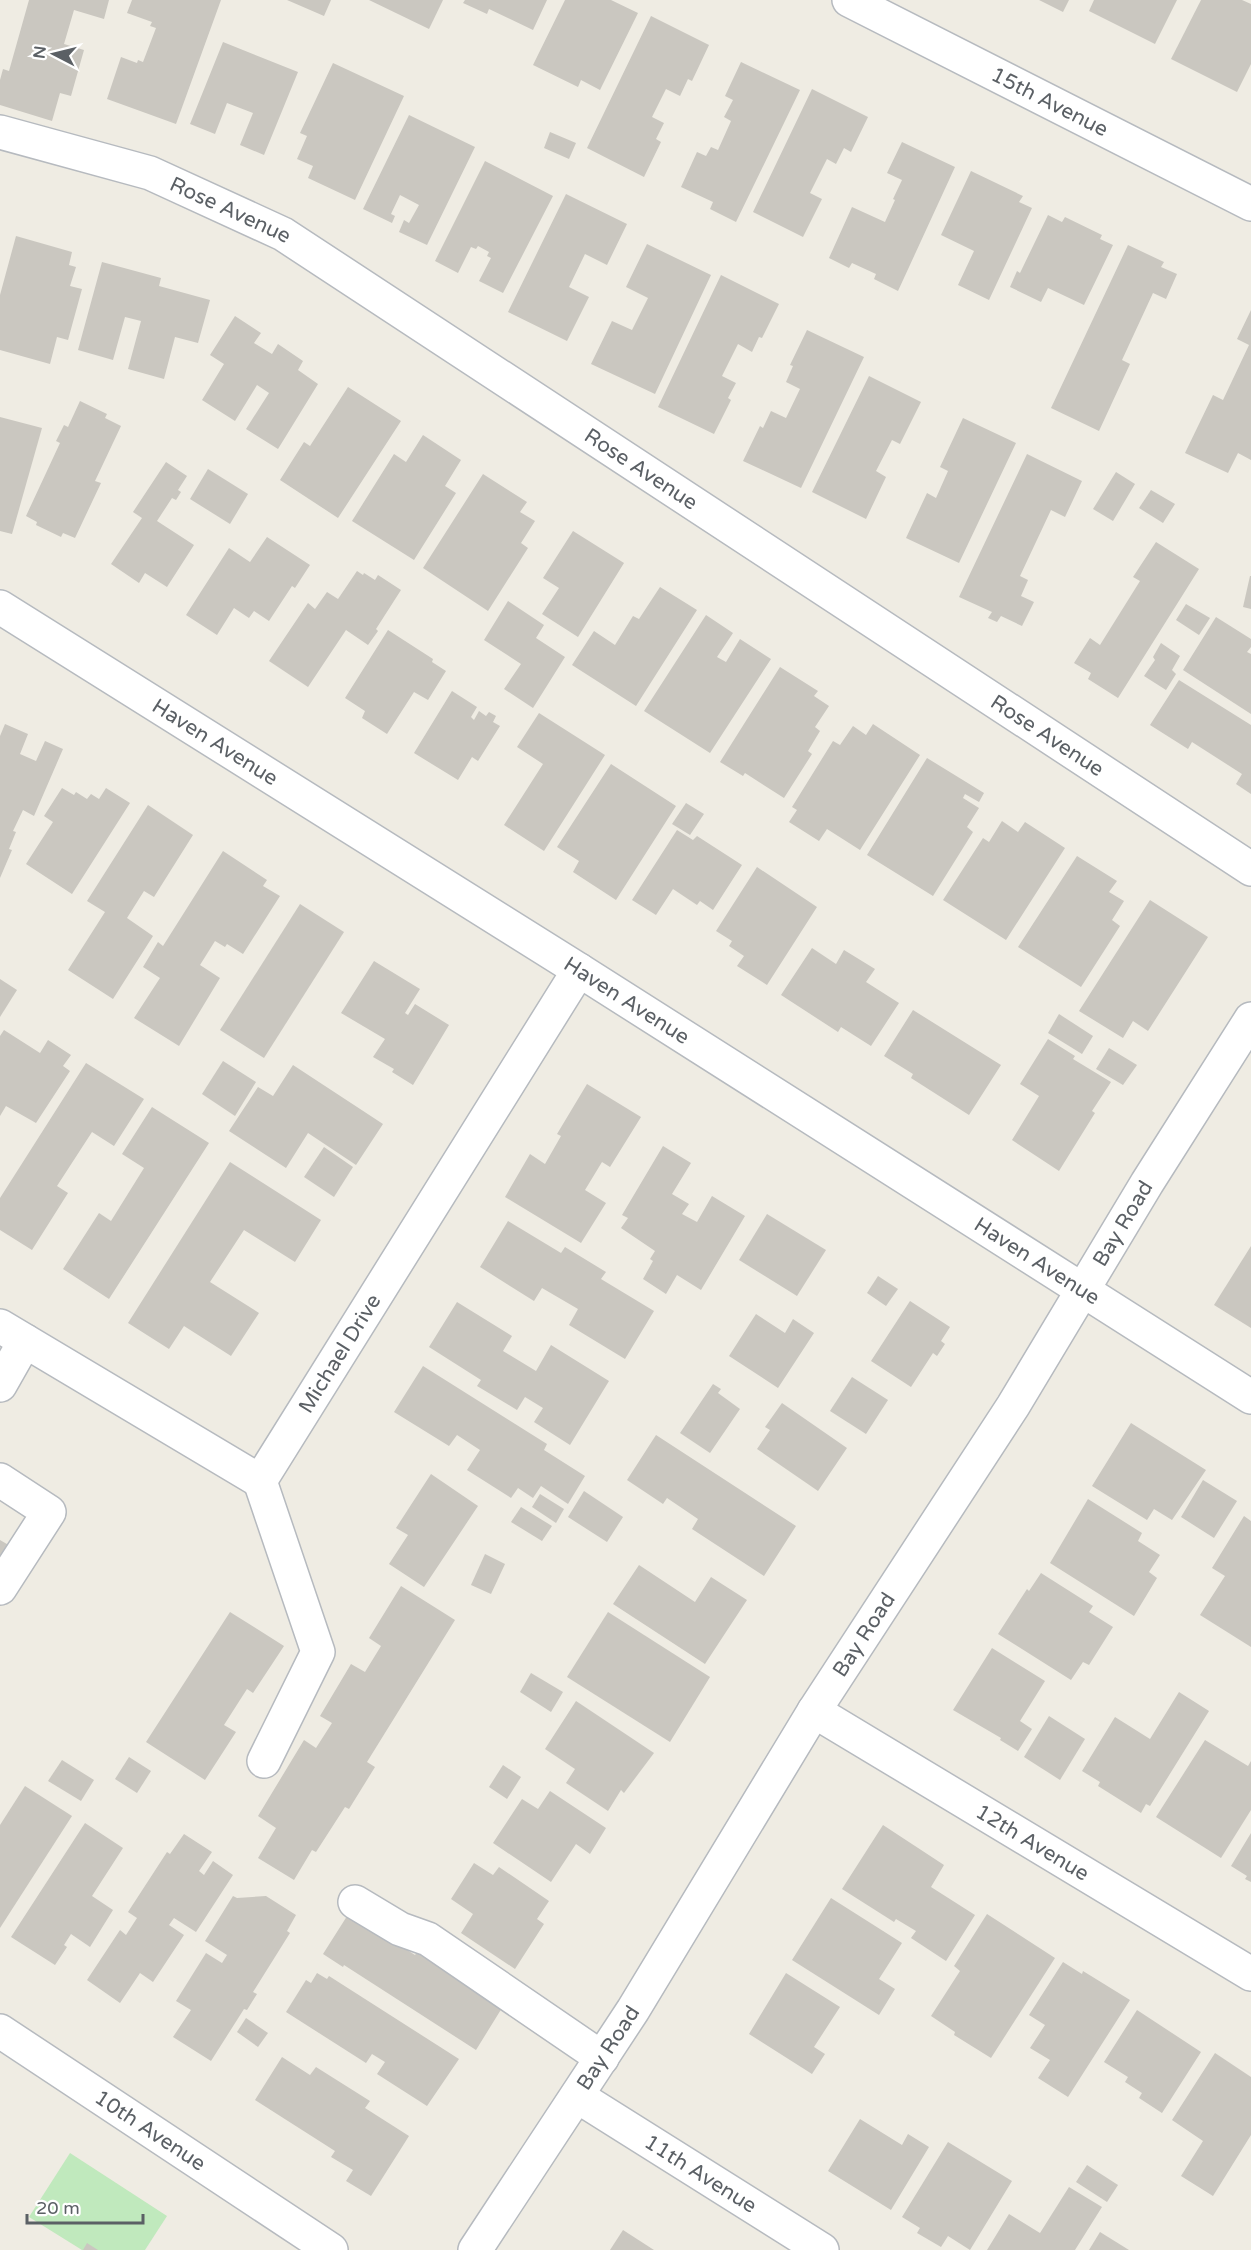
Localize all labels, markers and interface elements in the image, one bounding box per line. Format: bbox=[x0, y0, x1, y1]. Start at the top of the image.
north arrow bbox=[24, 24, 84, 84]
text: N bbox=[29, 45, 51, 60]
street label: 15th Avenue bbox=[987, 62, 1112, 142]
street label: Rose Avenue bbox=[166, 171, 296, 249]
street label: Rose Avenue bbox=[580, 423, 702, 515]
street label: Rose Avenue bbox=[986, 689, 1109, 782]
street label: Haven Avenue bbox=[148, 693, 283, 791]
street label: Haven Avenue bbox=[559, 951, 694, 1050]
street label: Bay Road bbox=[1087, 1176, 1158, 1271]
street label: Haven Avenue bbox=[970, 1212, 1104, 1310]
street label: Michael Drive bbox=[293, 1289, 386, 1418]
street label: Bay Road bbox=[827, 1588, 900, 1682]
street label: 12th Avenue bbox=[971, 1799, 1094, 1886]
street label: Bay Road bbox=[571, 2001, 645, 2095]
street label: 10th Avenue bbox=[90, 2085, 210, 2176]
street label: 11th Avenue bbox=[640, 2129, 761, 2218]
scale bar bbox=[27, 2187, 142, 2225]
text: 20 m bbox=[36, 2197, 80, 2219]

